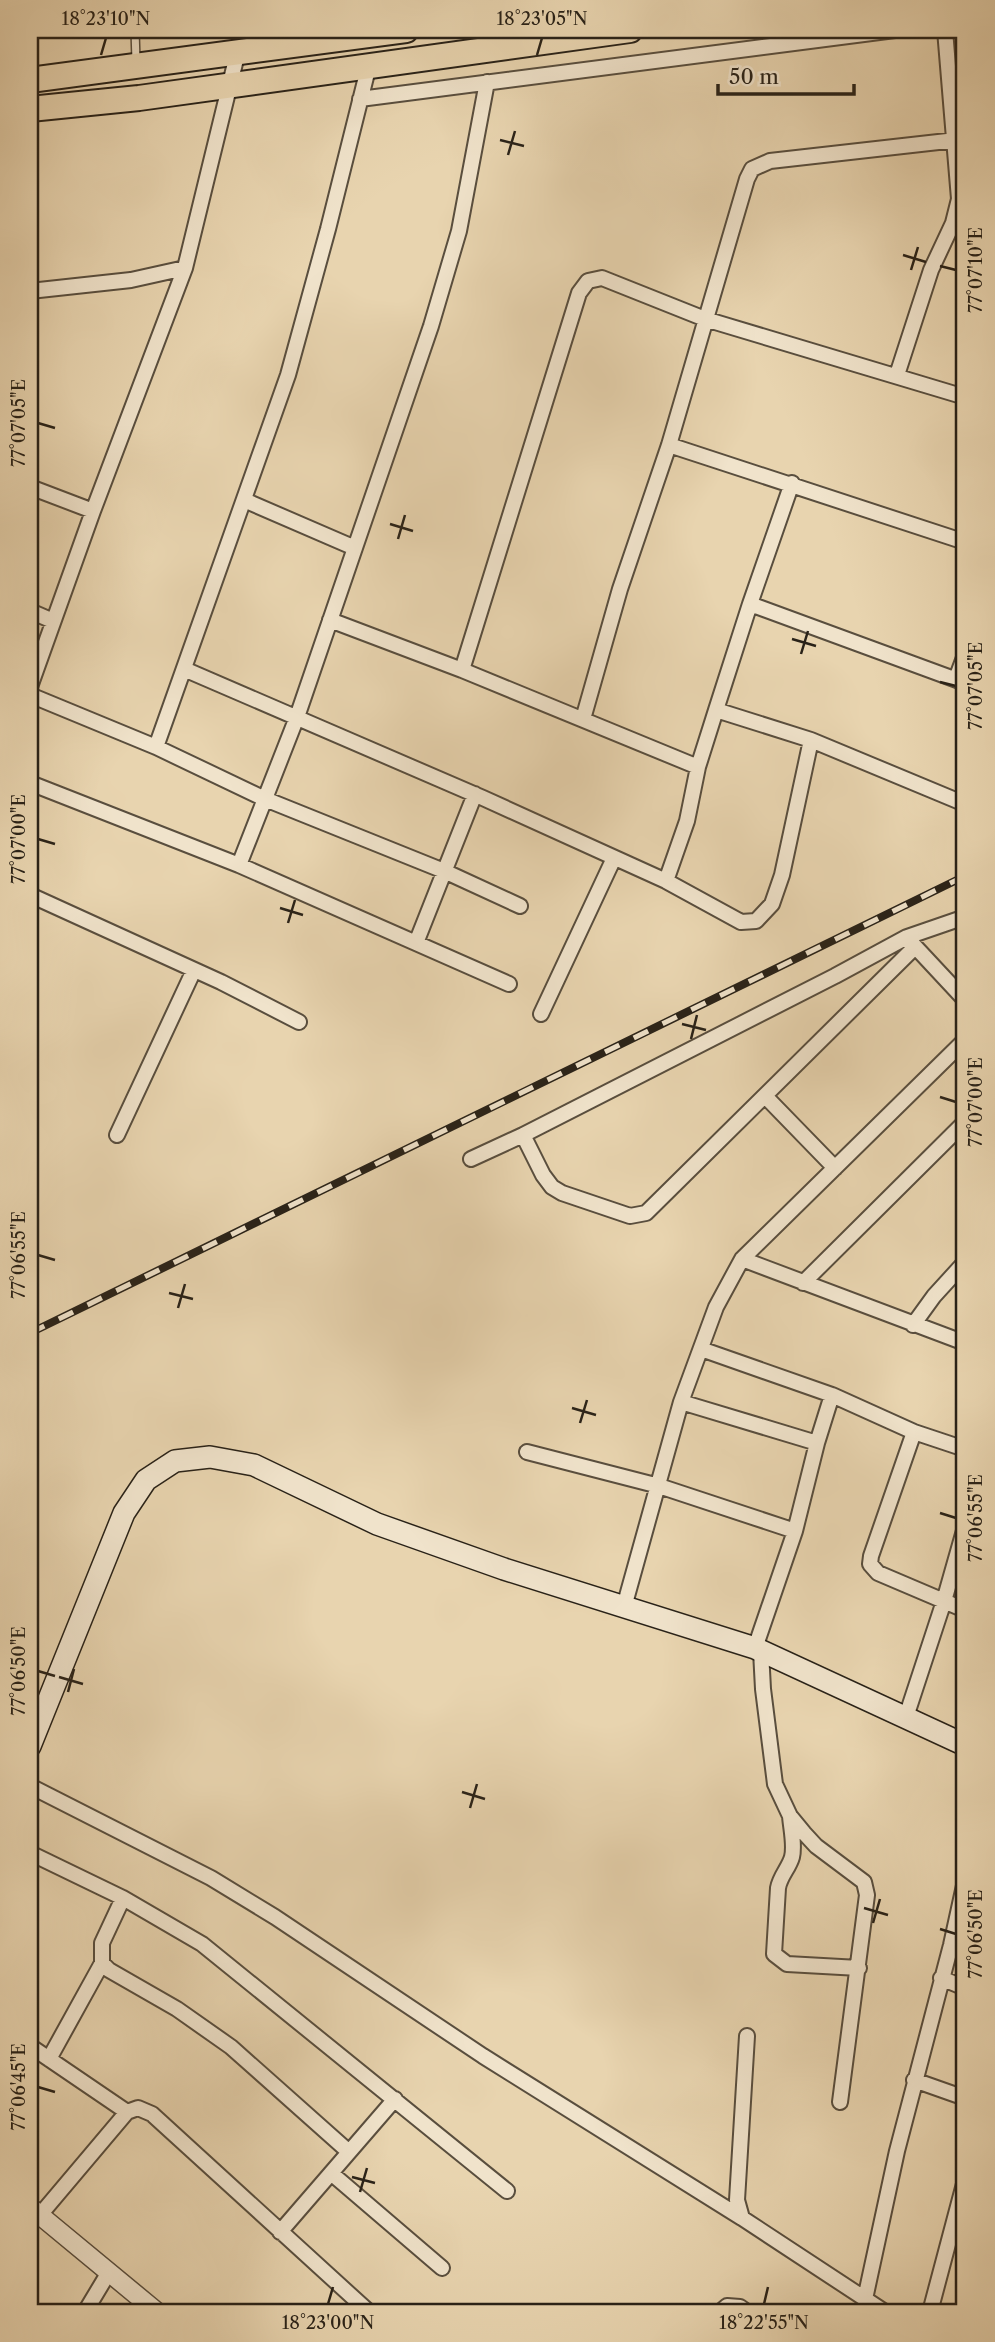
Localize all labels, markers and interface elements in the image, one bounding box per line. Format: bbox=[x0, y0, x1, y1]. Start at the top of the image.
text: 18°23'10"N bbox=[62, 8, 151, 30]
text: 18°23'05"N bbox=[496, 8, 588, 30]
scale bar bbox=[718, 52, 855, 96]
text: 50 m bbox=[729, 64, 779, 89]
text: 77°07'10"E bbox=[965, 227, 987, 313]
text: 77°07'05"E bbox=[8, 379, 30, 467]
text: 77°07'05"E bbox=[965, 642, 987, 730]
text: 77°07'00"E bbox=[8, 794, 30, 884]
text: 77°07'00"E bbox=[965, 1057, 987, 1147]
text: 77°06'55"E bbox=[8, 1211, 30, 1299]
text: 77°06'55"E bbox=[965, 1474, 987, 1562]
text: 77°06'50"E bbox=[8, 1626, 30, 1716]
text: 77°06'50"E bbox=[965, 1889, 987, 1979]
text: 77°06'45"E bbox=[8, 2043, 30, 2131]
text: 18°23'00"N bbox=[282, 2312, 374, 2334]
text: 18°22'55"N bbox=[719, 2312, 809, 2334]

